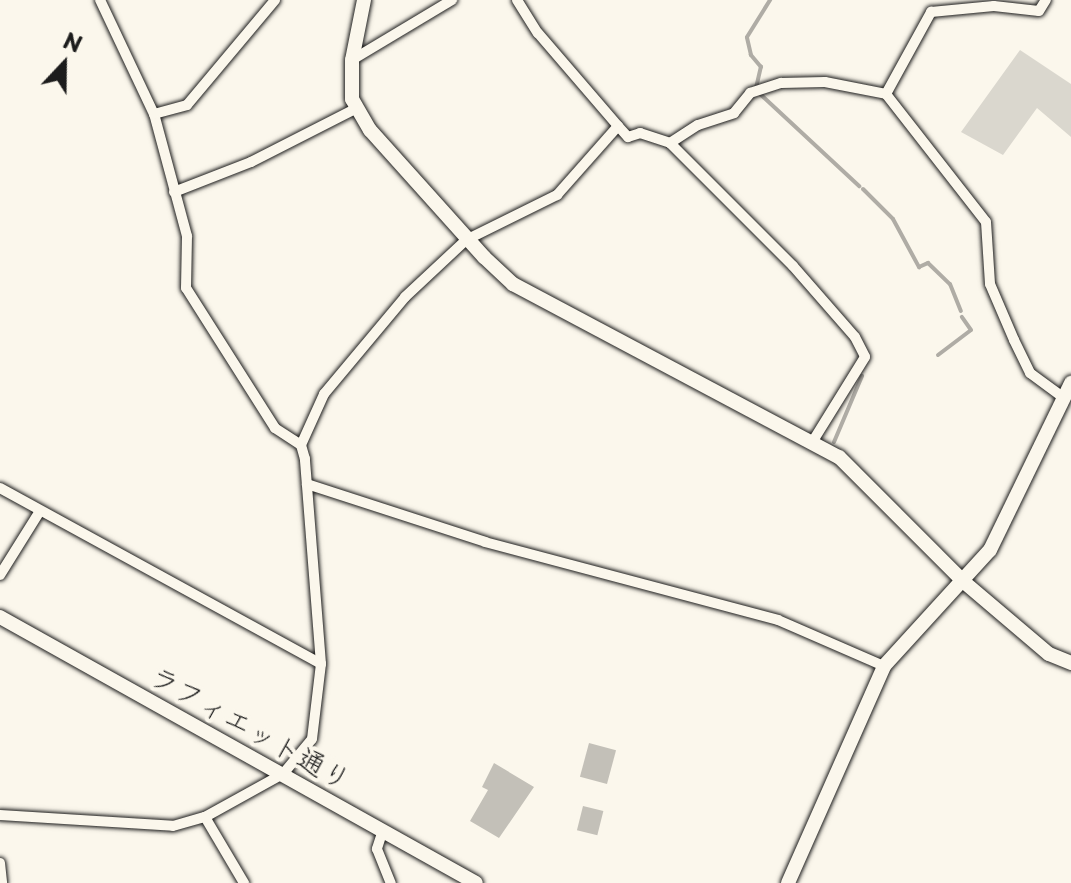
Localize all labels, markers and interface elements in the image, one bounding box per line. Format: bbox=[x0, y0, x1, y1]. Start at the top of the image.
text: N bbox=[59, 23, 87, 60]
north arrow bbox=[24, 24, 104, 104]
street label: ラフィエット通り bbox=[145, 658, 357, 796]

